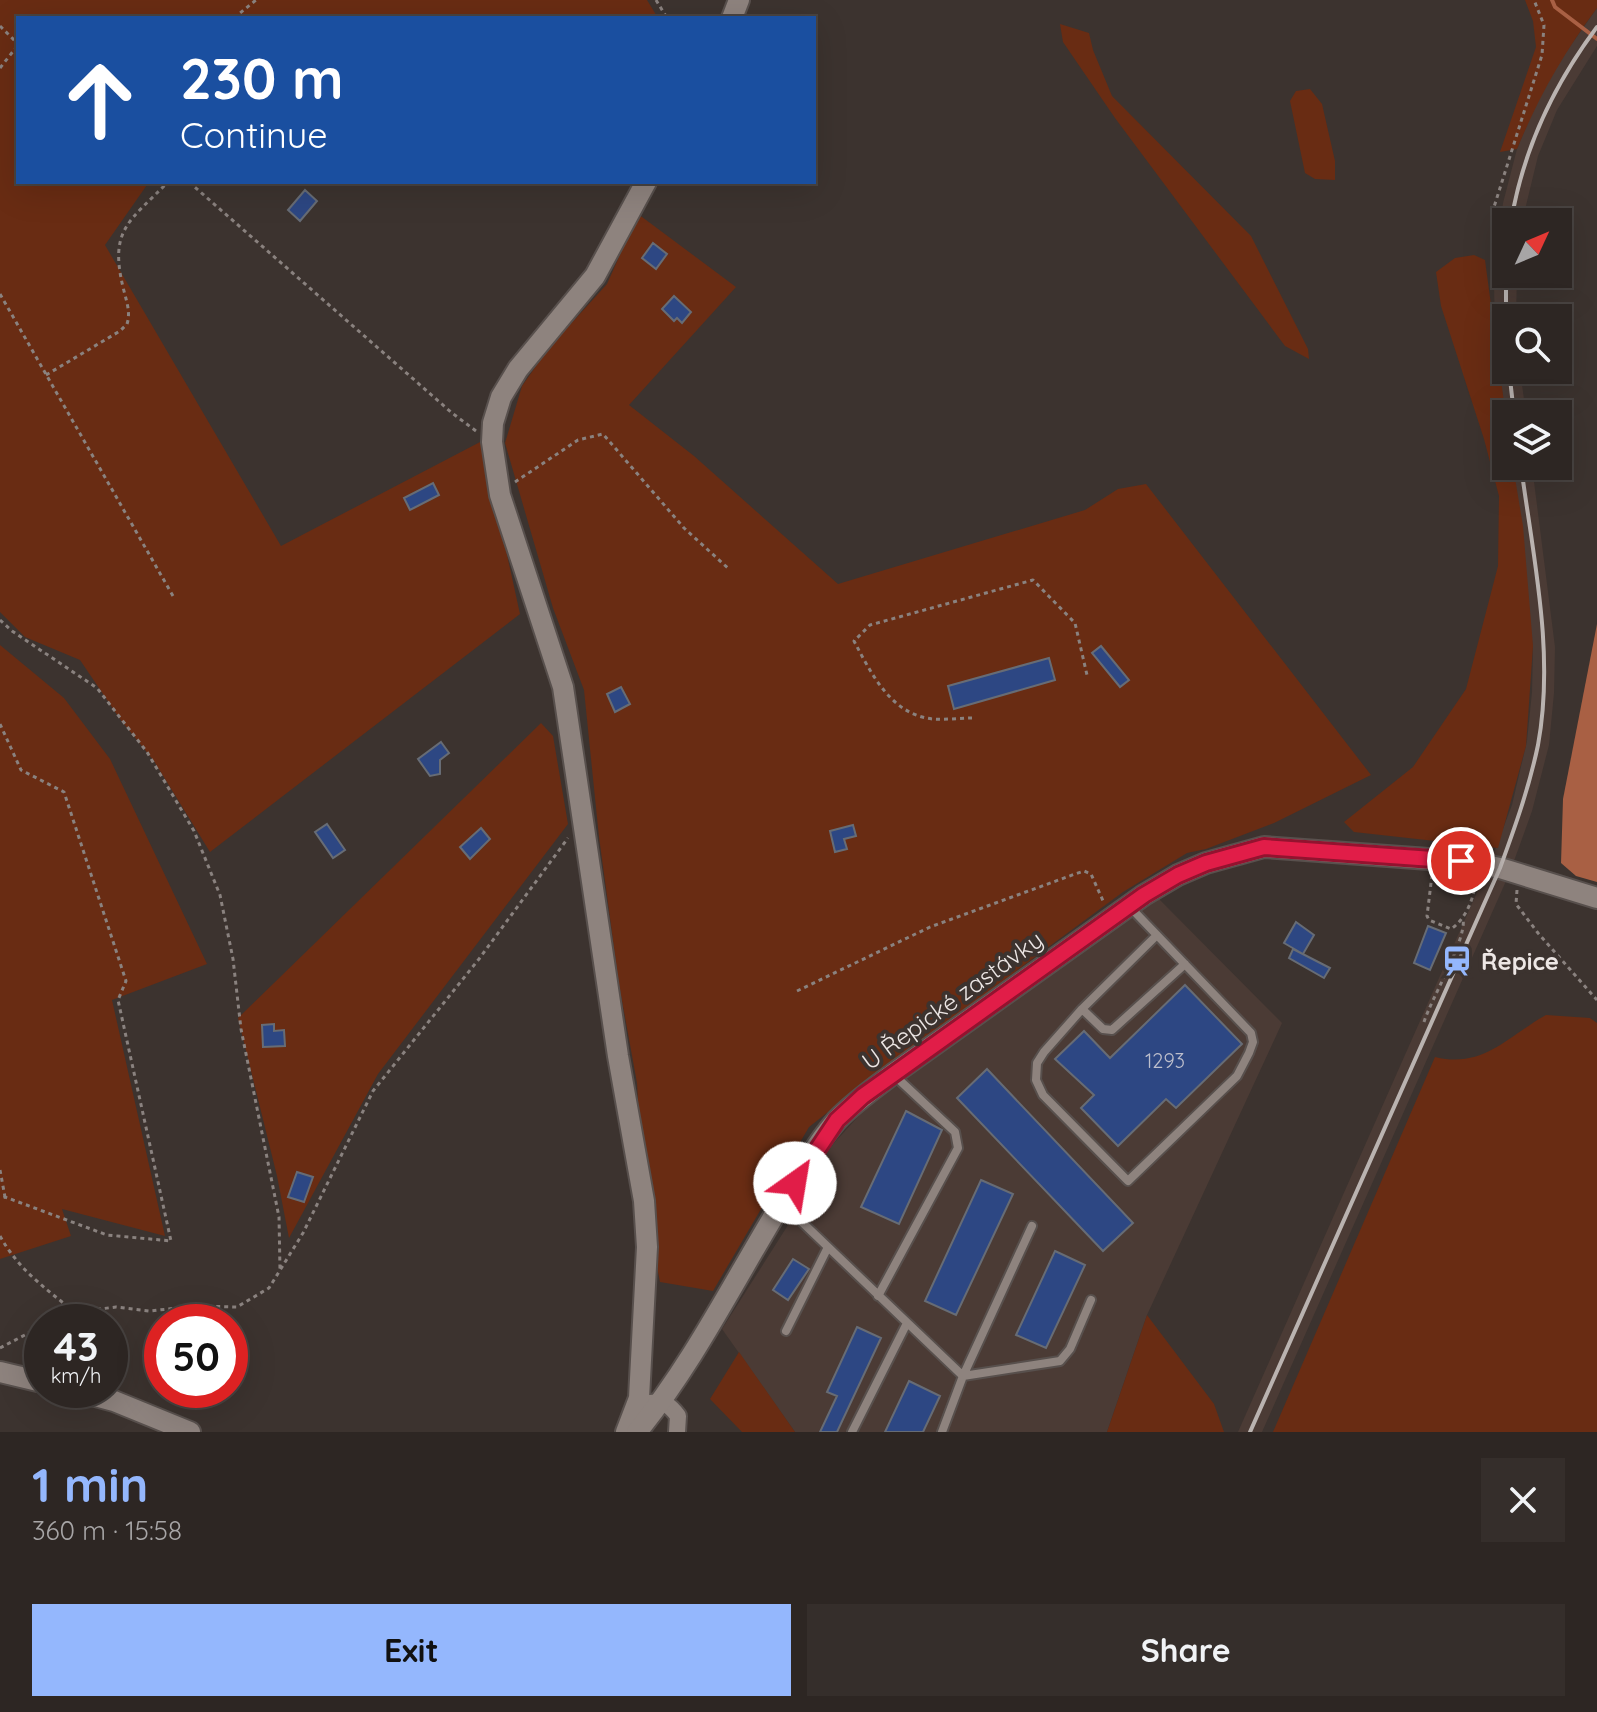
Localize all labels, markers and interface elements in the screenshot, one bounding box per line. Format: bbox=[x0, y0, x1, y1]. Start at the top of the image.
text: 230 m bbox=[180, 43, 344, 113]
icon: ahead bbox=[48, 48, 152, 152]
text: Continue bbox=[180, 112, 328, 157]
north arrow bbox=[1492, 208, 1572, 288]
map controls bbox=[1492, 208, 1572, 480]
button: search bbox=[1492, 304, 1572, 384]
button: layers bbox=[1492, 400, 1572, 480]
pin bbox=[1427, 827, 1495, 895]
icon: arrive bbox=[1439, 839, 1483, 883]
street label: U Řepické zastávky bbox=[856, 924, 1048, 1076]
station icon: Řepice bbox=[1440, 944, 1474, 978]
place label: Řepice bbox=[1481, 946, 1559, 976]
house number: 1293 bbox=[1145, 1048, 1185, 1073]
position arrow bbox=[753, 1141, 837, 1225]
speed limit sign: 50 bbox=[144, 1304, 248, 1408]
text: 43 bbox=[54, 1321, 99, 1371]
text: km/h bbox=[51, 1363, 101, 1388]
text: 1 min bbox=[32, 1454, 148, 1514]
button: close bbox=[1481, 1458, 1565, 1542]
text: 360 m · 15:58 bbox=[32, 1514, 182, 1547]
button: Exit bbox=[32, 1604, 791, 1696]
button: Share bbox=[807, 1604, 1565, 1696]

